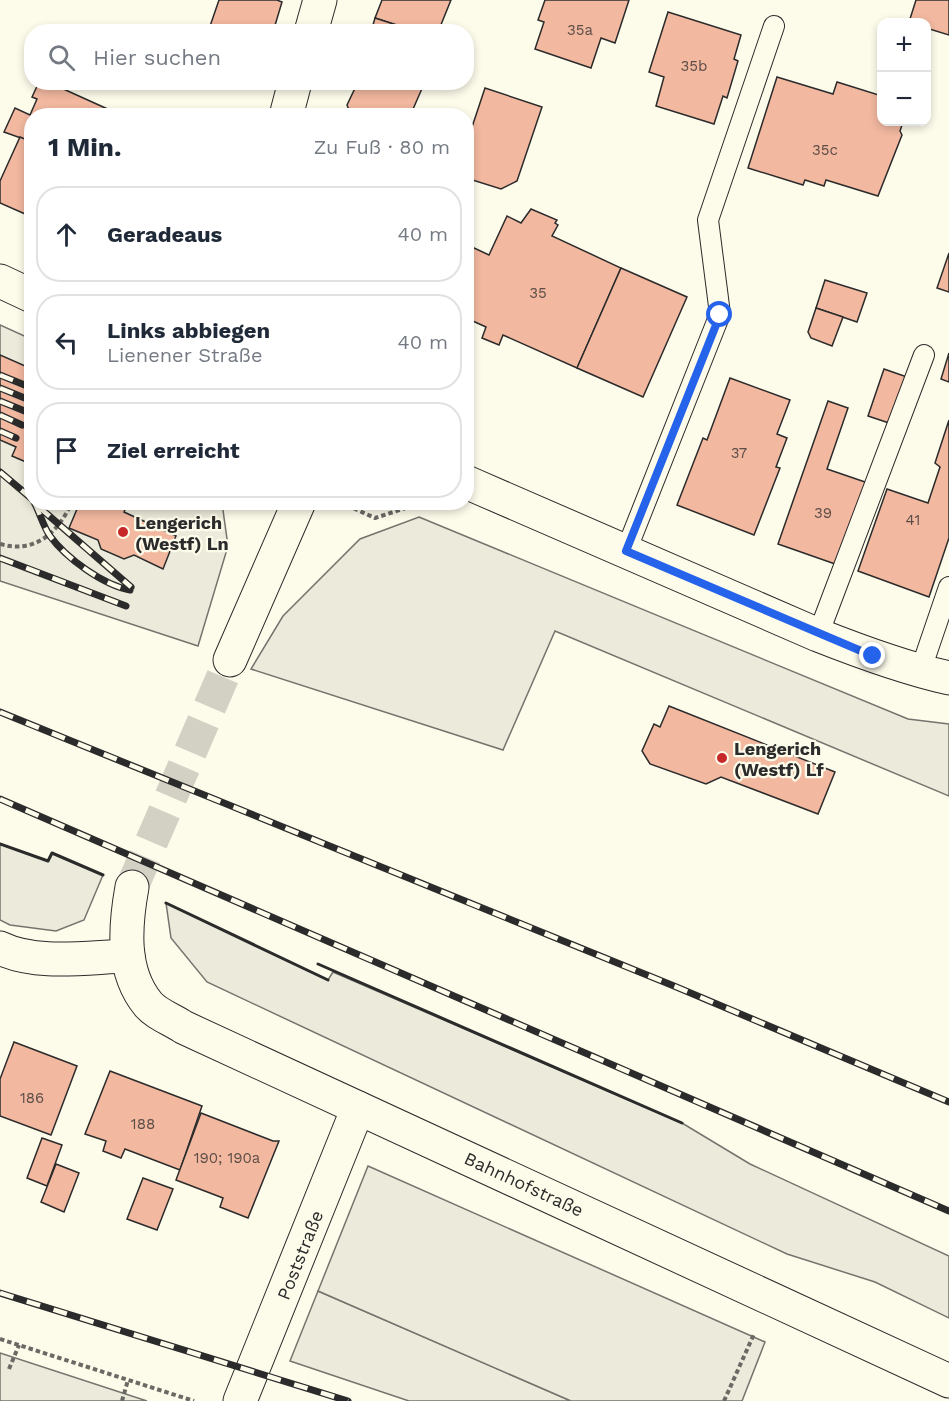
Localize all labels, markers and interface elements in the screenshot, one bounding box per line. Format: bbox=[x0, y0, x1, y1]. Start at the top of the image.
map controls bbox=[877, 18, 931, 126]
button: + bbox=[877, 18, 931, 72]
house number: 35a bbox=[567, 21, 593, 39]
search box bbox=[24, 24, 474, 90]
icon: search bbox=[45, 41, 78, 74]
text: Hier suchen bbox=[93, 45, 221, 70]
house number: 35b bbox=[681, 57, 707, 75]
button: − bbox=[877, 72, 931, 126]
text: 1 Min. bbox=[48, 132, 122, 162]
text: Zu Fuß · 80 m bbox=[314, 135, 450, 159]
house number: 35c bbox=[812, 141, 838, 159]
icon: ahead bbox=[50, 218, 83, 251]
text: Geradeaus bbox=[107, 222, 222, 247]
text: 40 m bbox=[397, 222, 448, 246]
house number: 35 bbox=[529, 284, 547, 302]
route start bbox=[706, 301, 732, 327]
text: Links abbiegen bbox=[107, 318, 270, 343]
icon: left bbox=[50, 326, 83, 359]
text: 40 m bbox=[397, 330, 448, 354]
text: Lienener Straße bbox=[107, 343, 262, 367]
icon: arrive bbox=[50, 434, 83, 467]
text: Ziel erreicht bbox=[107, 438, 240, 463]
house number: 37 bbox=[731, 444, 747, 462]
house number: 39 bbox=[814, 504, 832, 522]
house number: 41 bbox=[906, 511, 920, 529]
place label: Lengerich (Westf) Ln bbox=[135, 512, 229, 554]
marker: Lengerich (Westf) Ln bbox=[116, 525, 130, 539]
route end bbox=[859, 642, 885, 668]
place label: Lengerich (Westf) Lf bbox=[734, 738, 824, 780]
marker: Lengerich (Westf) Lf bbox=[715, 751, 729, 765]
house number: 186 bbox=[20, 1089, 44, 1107]
house number: 188 bbox=[131, 1115, 155, 1133]
street label: Bahnhofstraße bbox=[461, 1147, 587, 1221]
house number: 190; 190a bbox=[194, 1149, 261, 1167]
street label: Poststraße bbox=[273, 1207, 327, 1303]

